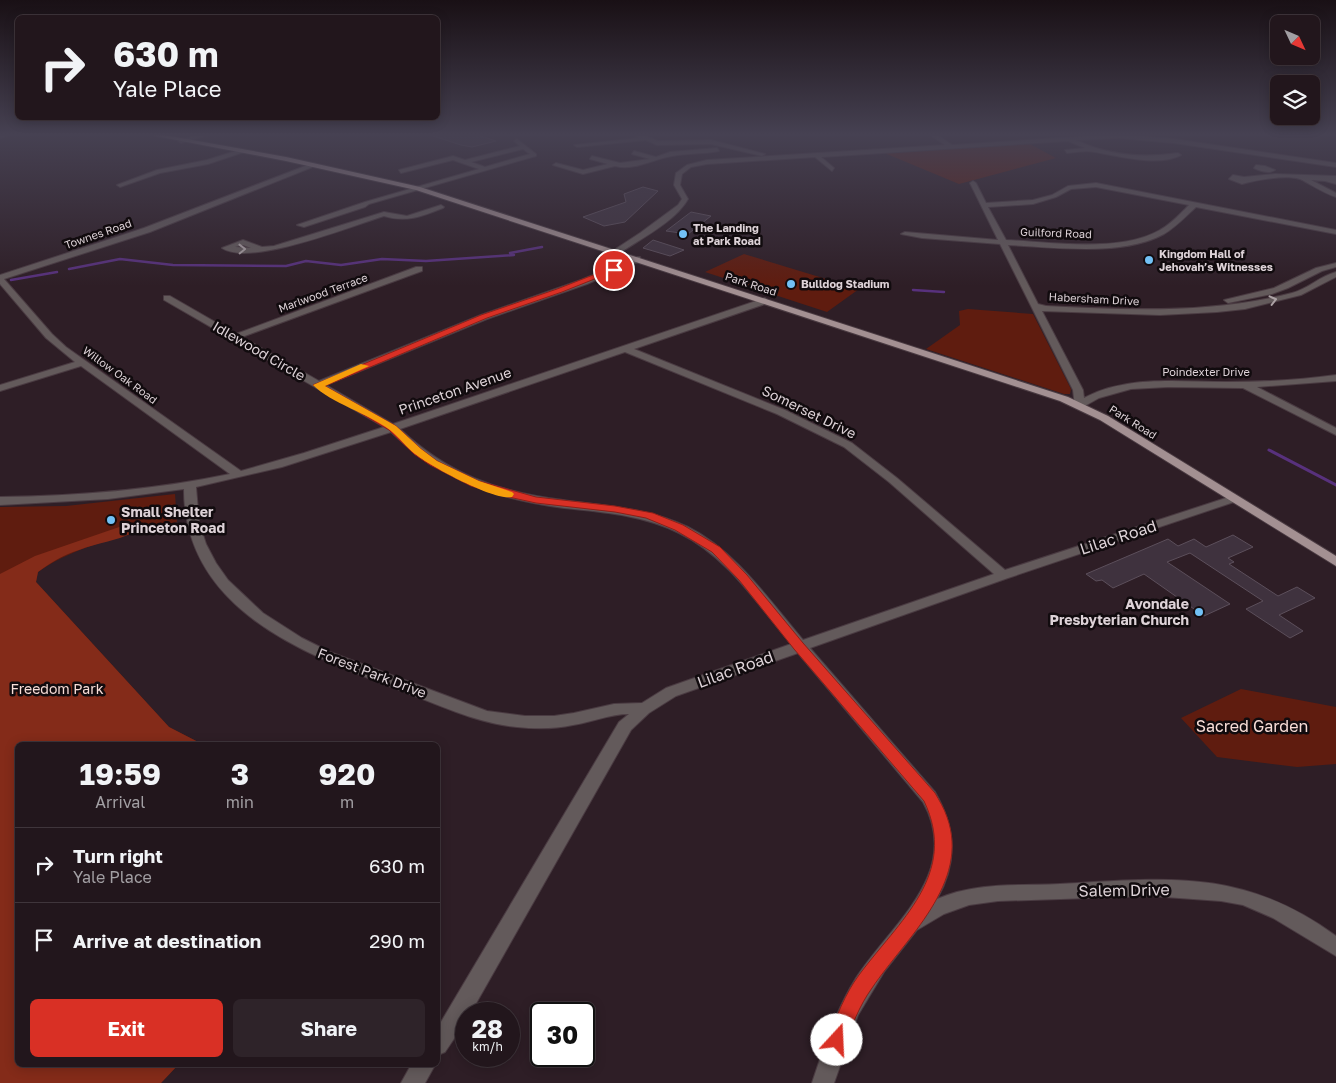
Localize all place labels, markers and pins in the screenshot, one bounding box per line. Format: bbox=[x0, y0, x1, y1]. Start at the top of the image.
place label: The Landing at Park Road bbox=[693, 221, 761, 247]
marker: The Landing at Park Road bbox=[677, 228, 689, 240]
place label: Kingdom Hall of Jehovah’s Witnesses bbox=[1159, 247, 1273, 273]
pin bbox=[593, 249, 635, 291]
marker: Kingdom Hall of Jehovah’s Witnesses bbox=[1143, 254, 1155, 266]
place label: Bulldog Stadium bbox=[801, 277, 890, 290]
marker: Bulldog Stadium bbox=[785, 278, 797, 290]
place label: Small Shelter Princeton Road bbox=[121, 503, 225, 536]
marker: Small Shelter Princeton Road bbox=[105, 514, 117, 526]
place label: Avondale Presbyterian Church bbox=[1050, 595, 1189, 628]
marker: Avondale Presbyterian Church bbox=[1193, 606, 1205, 618]

